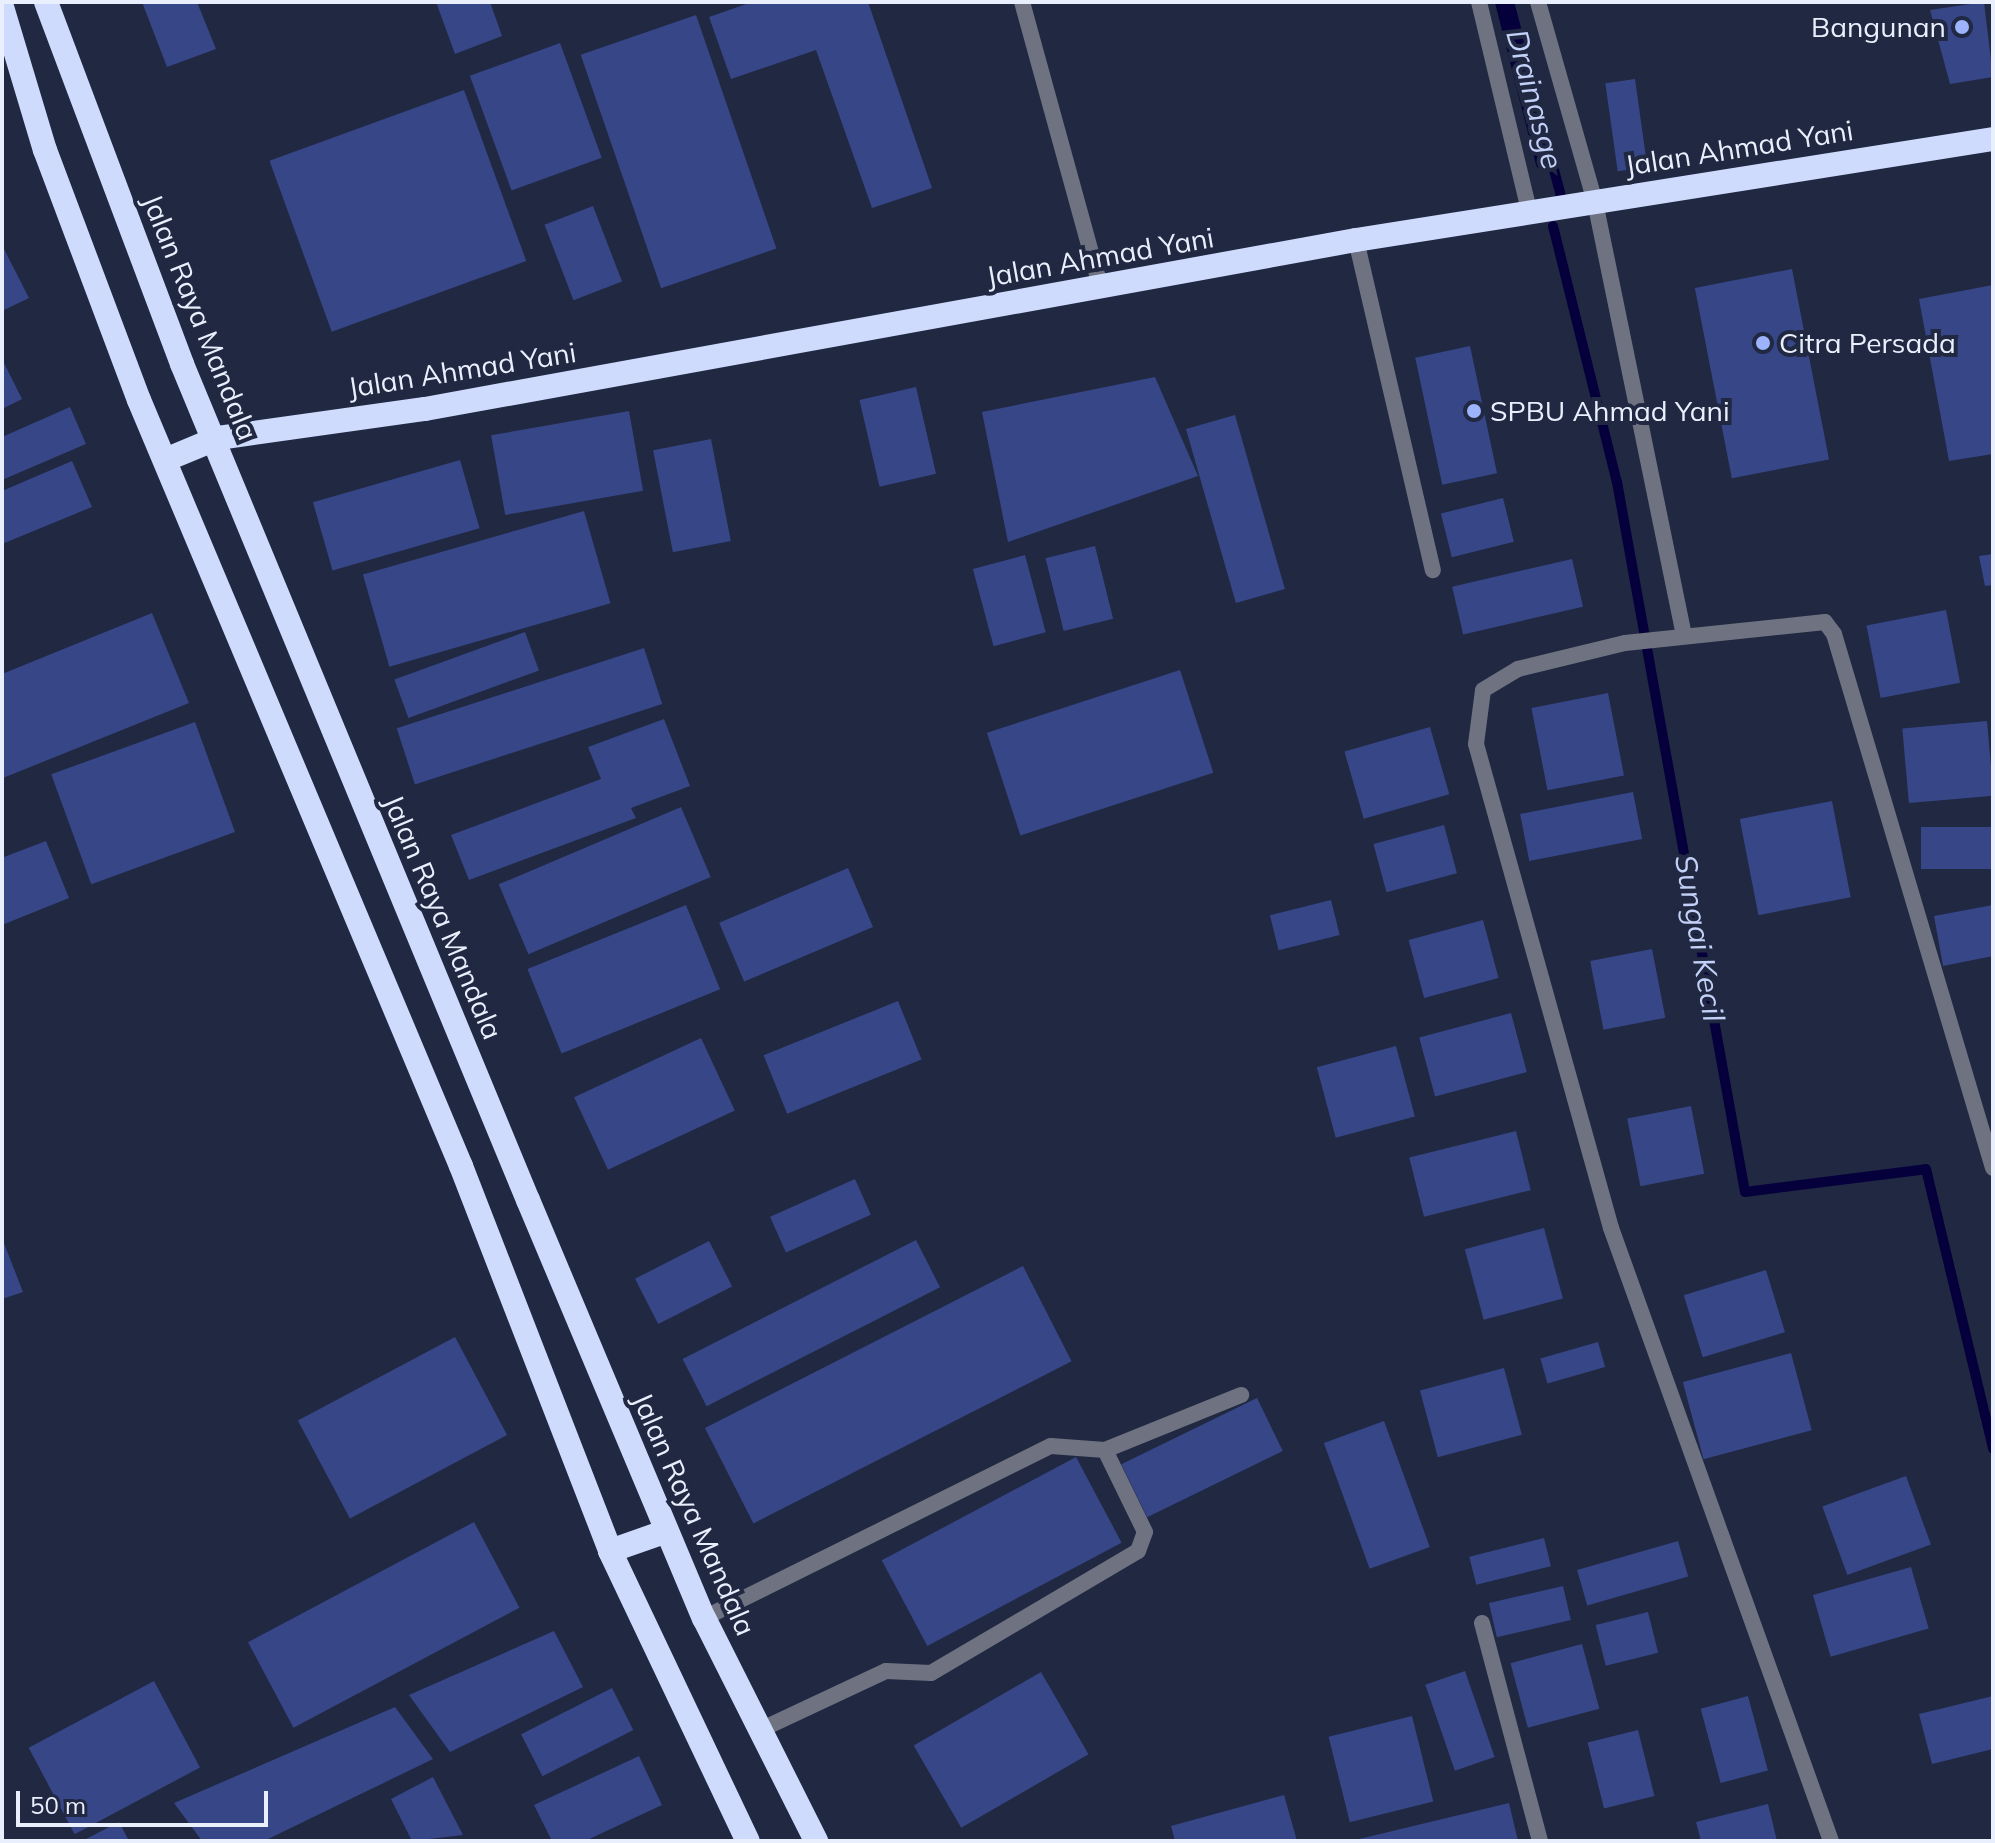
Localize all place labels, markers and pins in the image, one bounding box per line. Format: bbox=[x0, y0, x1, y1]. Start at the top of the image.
place label: Bangunan bbox=[1811, 10, 1946, 44]
marker: Bangunan bbox=[1953, 18, 1971, 36]
place label: Citra Persada bbox=[1779, 326, 1956, 360]
marker: Citra Persada bbox=[1754, 334, 1772, 352]
place label: SPBU Ahmad Yani bbox=[1490, 394, 1730, 428]
marker: SPBU Ahmad Yani bbox=[1465, 402, 1483, 420]

